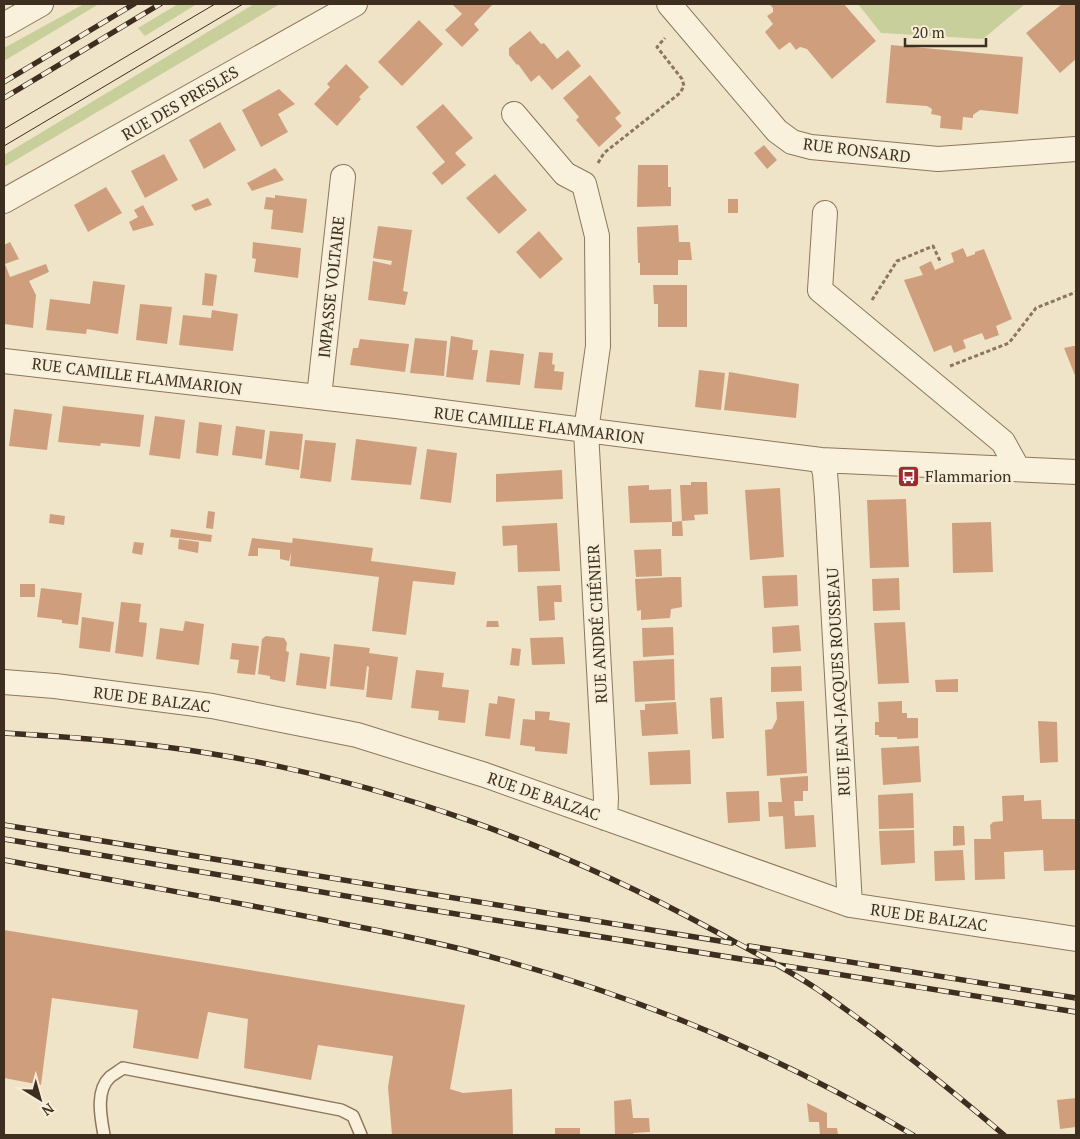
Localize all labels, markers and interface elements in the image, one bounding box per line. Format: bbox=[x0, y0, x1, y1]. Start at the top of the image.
scale bar bbox=[905, 15, 986, 47]
text: 20 m bbox=[912, 22, 945, 42]
street label: RUE DES PRESLES bbox=[118, 61, 242, 145]
street label: RUE RONSARD bbox=[802, 132, 912, 168]
street label: IMPASSE VOLTAIRE bbox=[313, 215, 349, 359]
street label: RUE CAMILLE FLAMMARION bbox=[31, 352, 244, 400]
street label: RUE CAMILLE FLAMMARION bbox=[433, 401, 646, 449]
bus stop icon: Flammarion bbox=[897, 464, 921, 488]
place label: Flammarion bbox=[925, 465, 1012, 487]
street label: RUE ANDRÉ CHÉNIER bbox=[582, 543, 612, 704]
street label: RUE JEAN-JACQUES ROUSSEAU bbox=[821, 567, 855, 797]
street label: RUE DE BALZAC bbox=[92, 681, 212, 717]
street label: RUE DE BALZAC bbox=[485, 766, 603, 826]
street label: RUE DE BALZAC bbox=[869, 898, 989, 936]
north arrow bbox=[15, 1074, 65, 1124]
text: N bbox=[38, 1099, 58, 1121]

